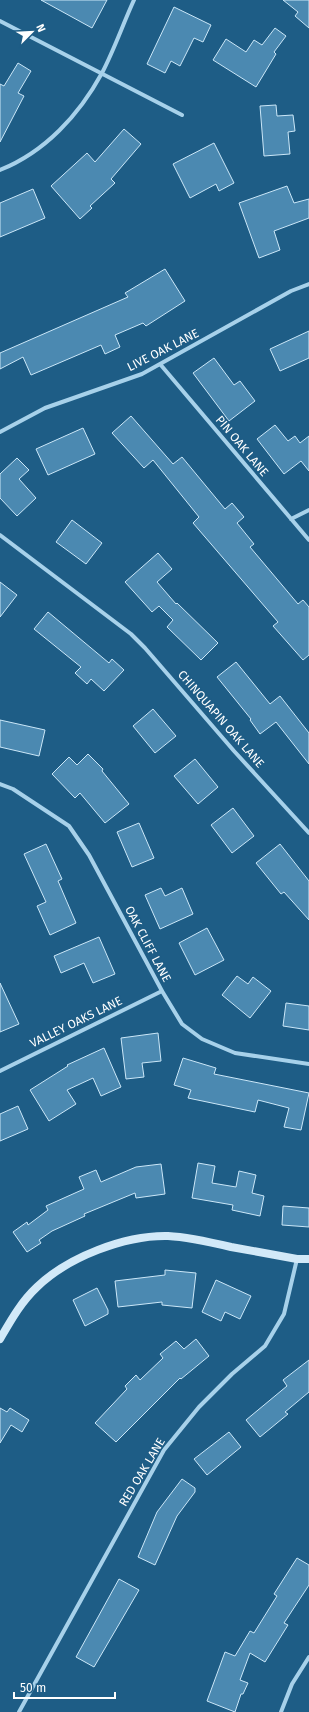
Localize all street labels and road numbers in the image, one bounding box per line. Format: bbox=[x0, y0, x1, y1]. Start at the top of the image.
street label: LIVE OAK LANE bbox=[125, 326, 201, 374]
street label: PIN OAK LANE bbox=[213, 413, 271, 479]
street label: CHINQUAPIN OAK LANE bbox=[175, 668, 267, 770]
street label: OAK CLIFF LANE bbox=[122, 904, 174, 984]
street label: VALLEY OAKS LANE bbox=[28, 994, 124, 1050]
street label: RED OAK LANE bbox=[116, 1435, 168, 1509]

